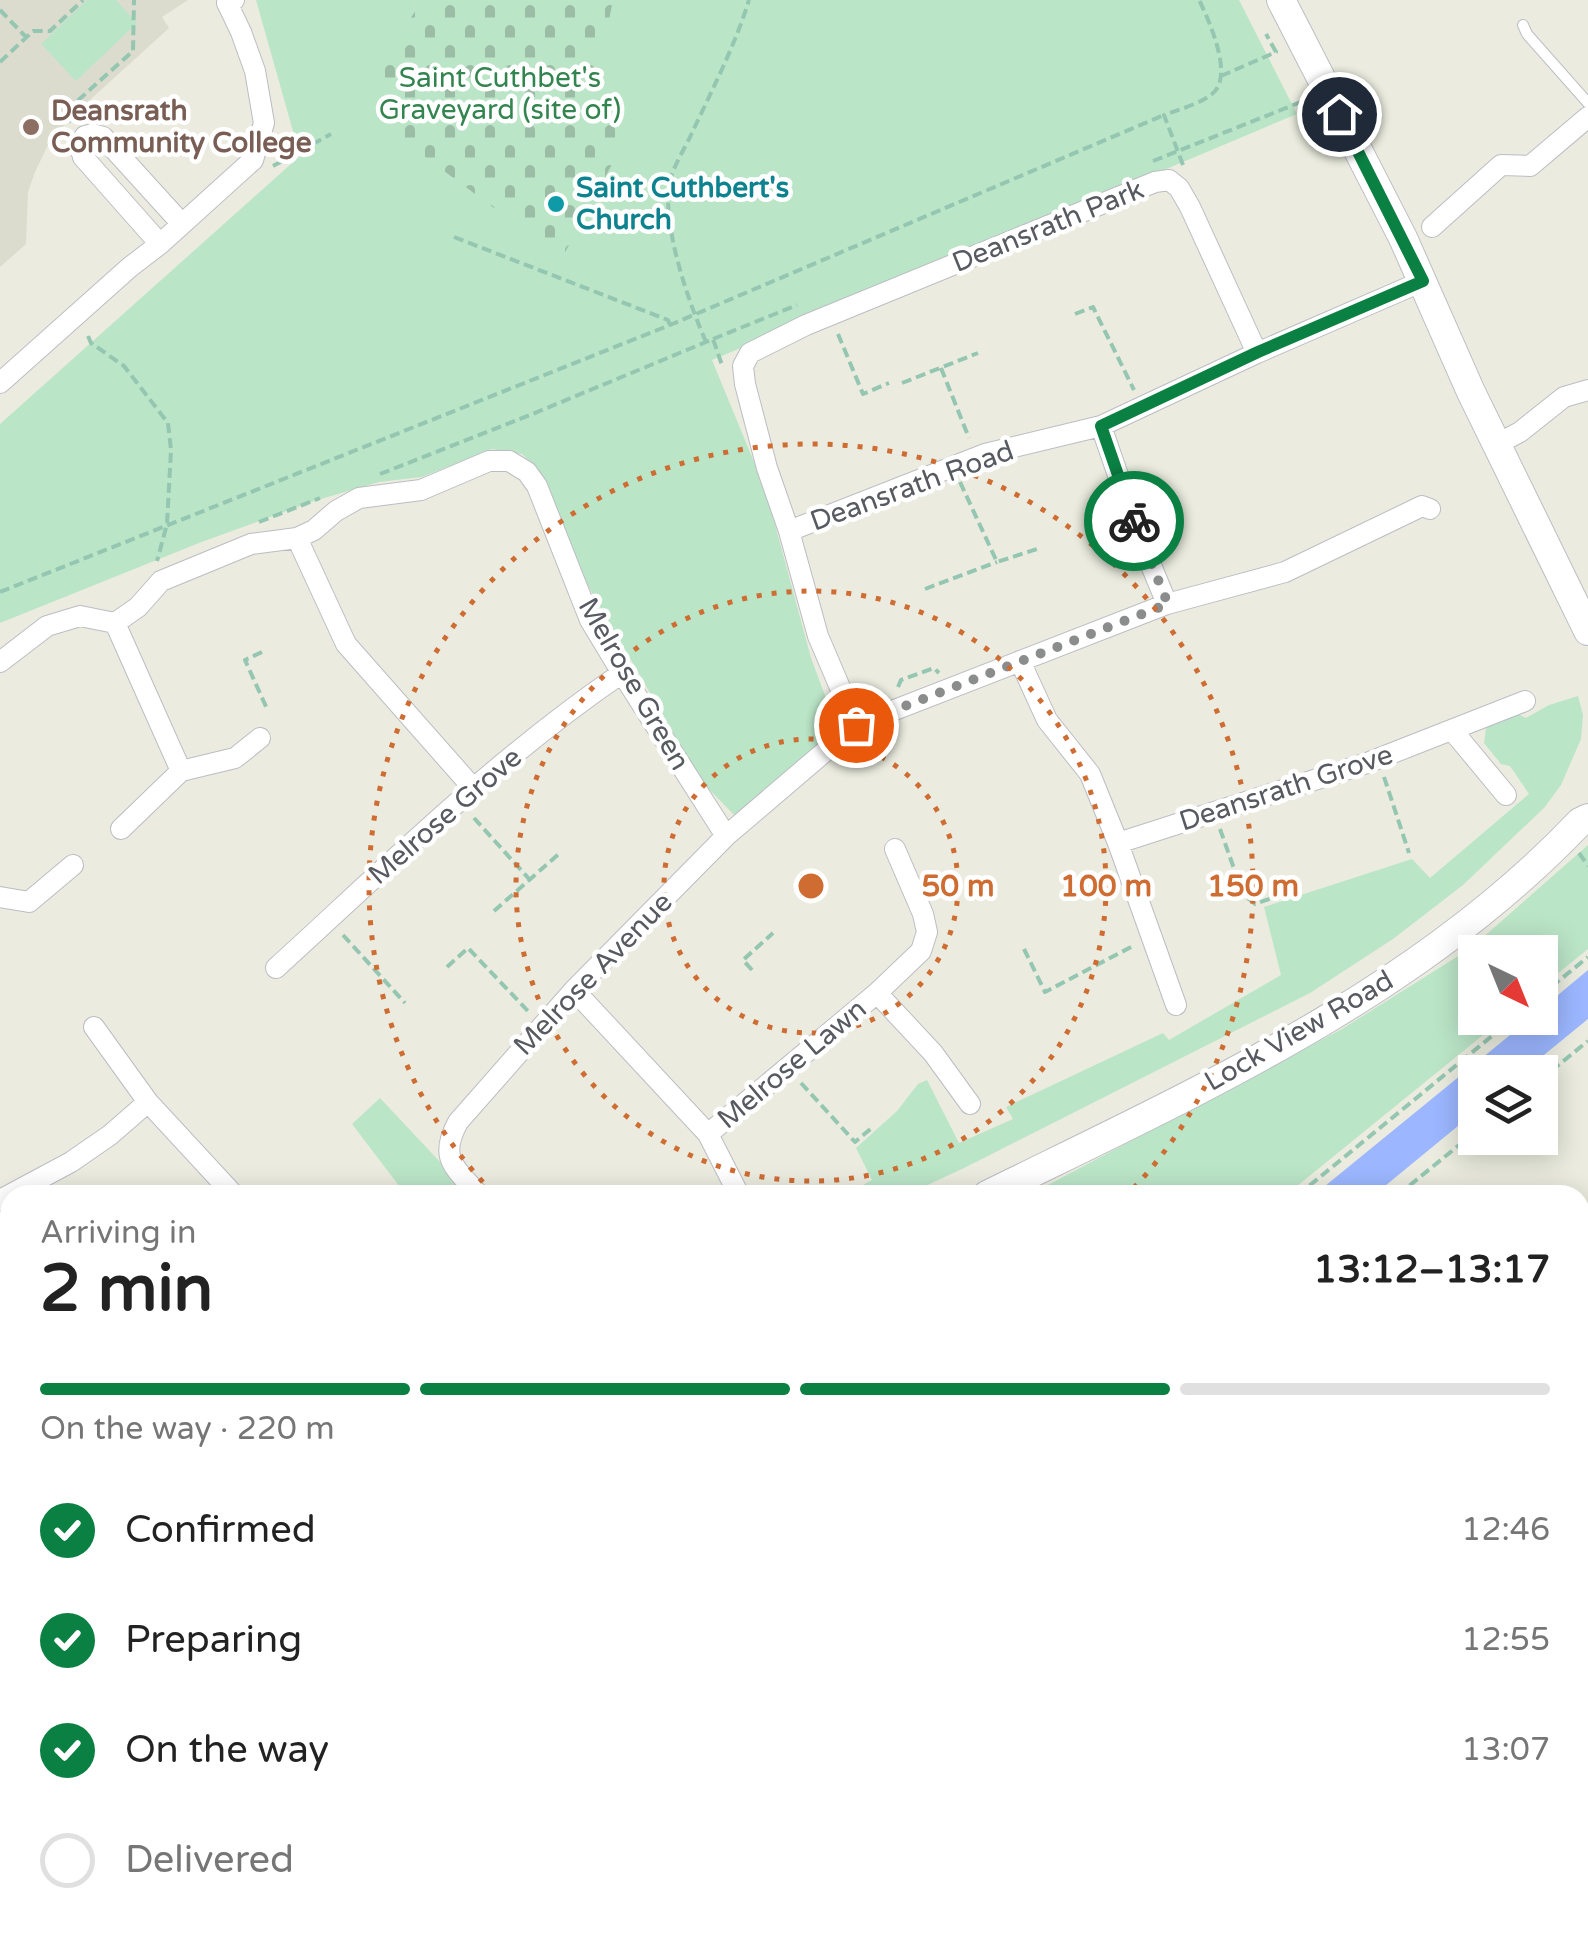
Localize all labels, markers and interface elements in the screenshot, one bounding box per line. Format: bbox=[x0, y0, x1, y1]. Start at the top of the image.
park label: Saint Cuthbet's Graveyard (site of) bbox=[379, 61, 621, 127]
pin bbox=[1297, 72, 1382, 157]
icon: home bbox=[1312, 87, 1367, 142]
place label: Deansrath Community College bbox=[51, 94, 312, 160]
marker: Deansrath Community College bbox=[20, 116, 42, 138]
place label: Saint Cuthbert's Church bbox=[576, 171, 789, 237]
street label: Deansrath Park bbox=[947, 172, 1149, 280]
marker: Saint Cuthbert's Church bbox=[545, 193, 567, 215]
street label: Deansrath Road bbox=[806, 433, 1018, 539]
courier bbox=[1084, 471, 1184, 571]
icon: bike bbox=[1107, 494, 1162, 549]
street label: Melrose Green bbox=[571, 592, 697, 776]
pin bbox=[814, 683, 899, 768]
icon: bag bbox=[829, 698, 884, 753]
street label: Deansrath Grove bbox=[1175, 737, 1397, 839]
street label: Melrose Grove bbox=[361, 740, 529, 892]
centre of rings bbox=[793, 868, 829, 904]
text: 50 m bbox=[921, 868, 995, 905]
text: 100 m bbox=[1060, 868, 1152, 905]
text: 150 m bbox=[1207, 868, 1299, 905]
street label: Melrose Avenue bbox=[507, 885, 679, 1063]
north arrow bbox=[1458, 935, 1558, 1035]
map controls bbox=[1458, 935, 1558, 1155]
street label: Lock View Road bbox=[1199, 963, 1399, 1099]
street label: Melrose Lawn bbox=[711, 992, 873, 1136]
button: layers bbox=[1458, 1055, 1558, 1155]
text: Arriving in bbox=[40, 1214, 197, 1252]
text: 13:12–13:17 bbox=[1313, 1247, 1550, 1293]
text: 2 min bbox=[40, 1250, 213, 1329]
text: On the way · 220 m bbox=[40, 1410, 335, 1448]
icon: check bbox=[40, 1503, 95, 1558]
text: Confirmed bbox=[125, 1507, 316, 1553]
text: 12:46 bbox=[1461, 1511, 1550, 1549]
icon: check bbox=[40, 1613, 95, 1668]
text: Preparing bbox=[125, 1617, 302, 1663]
text: 12:55 bbox=[1461, 1621, 1550, 1659]
icon: check bbox=[40, 1723, 95, 1778]
text: On the way bbox=[125, 1727, 329, 1773]
text: 13:07 bbox=[1461, 1731, 1550, 1769]
text: Delivered bbox=[125, 1837, 294, 1883]

